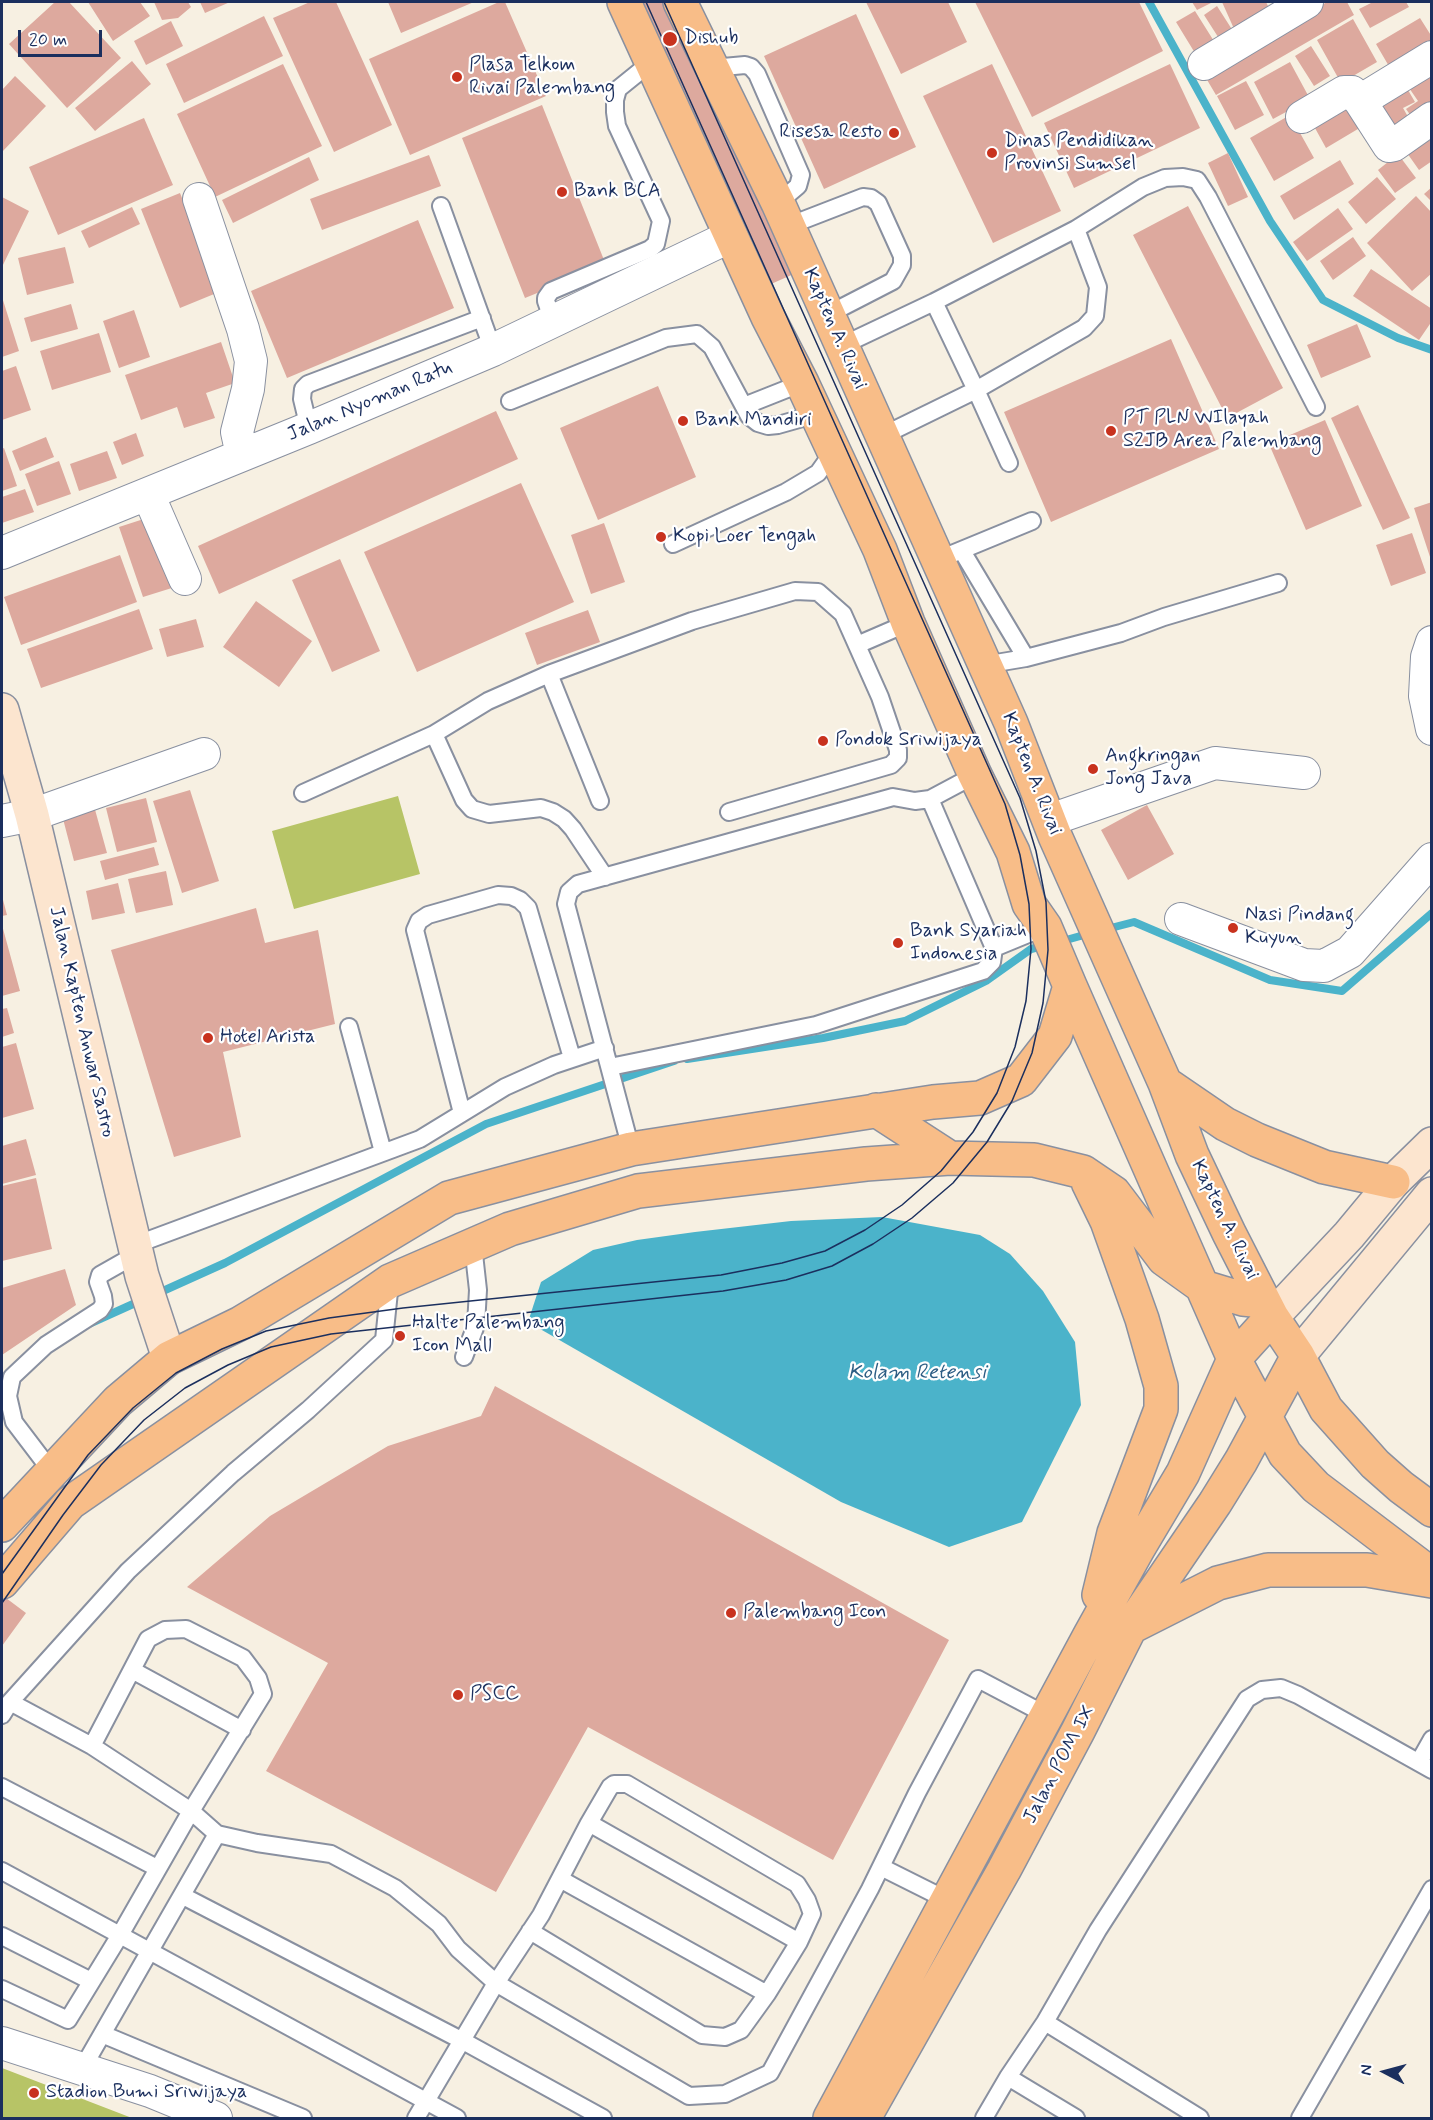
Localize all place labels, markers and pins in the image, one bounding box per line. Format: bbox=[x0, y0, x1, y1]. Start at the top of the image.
place label: Dishub bbox=[684, 27, 738, 51]
marker: Dishub bbox=[661, 30, 679, 48]
place label: Plasa Telkom Rivai Palembang bbox=[469, 54, 615, 101]
marker: Plasa Telkom Rivai Palembang bbox=[450, 70, 464, 84]
place label: Risesa Resto bbox=[779, 121, 882, 145]
marker: Risesa Resto bbox=[887, 126, 901, 140]
place label: Dinas Pendidikan Provinsi Sumsel bbox=[1004, 130, 1153, 177]
marker: Dinas Pendidikan Provinsi Sumsel bbox=[985, 146, 999, 160]
place label: Bank BCA bbox=[574, 180, 661, 204]
marker: Bank BCA bbox=[555, 185, 569, 199]
place label: PT PLN WIlayah S2JB Area Palembang bbox=[1123, 407, 1321, 454]
place label: Bank Mandiri bbox=[695, 409, 812, 433]
marker: Bank Mandiri bbox=[676, 414, 690, 428]
marker: PT PLN WIlayah S2JB Area Palembang bbox=[1104, 424, 1118, 438]
place label: Kopi Loer Tengah bbox=[673, 525, 817, 549]
marker: Kopi Loer Tengah bbox=[654, 530, 668, 544]
place label: Pondok Sriwijaya bbox=[835, 729, 982, 753]
marker: Pondok Sriwijaya bbox=[816, 734, 830, 748]
place label: Angkringan Jong Java bbox=[1105, 745, 1200, 792]
marker: Angkringan Jong Java bbox=[1086, 762, 1100, 776]
place label: Nasi Pindang Kuyun bbox=[1245, 904, 1354, 951]
place label: Bank Syariah Indonesia bbox=[910, 920, 1027, 967]
marker: Nasi Pindang Kuyun bbox=[1226, 921, 1240, 935]
marker: Bank Syariah Indonesia bbox=[891, 936, 905, 950]
place label: Hotel Arista bbox=[220, 1026, 315, 1050]
marker: Hotel Arista bbox=[201, 1031, 215, 1045]
place label: Halte Palembang Icon Mall bbox=[412, 1312, 565, 1359]
marker: Halte Palembang Icon Mall bbox=[393, 1329, 407, 1343]
place label: Palembang Icon bbox=[743, 1601, 886, 1625]
marker: Palembang Icon bbox=[724, 1606, 738, 1620]
place label: PSCC bbox=[470, 1683, 519, 1707]
marker: PSCC bbox=[451, 1688, 465, 1702]
place label: Stadion Bumi Sriwijaya bbox=[46, 2081, 247, 2105]
marker: Stadion Bumi Sriwijaya bbox=[27, 2086, 41, 2100]

